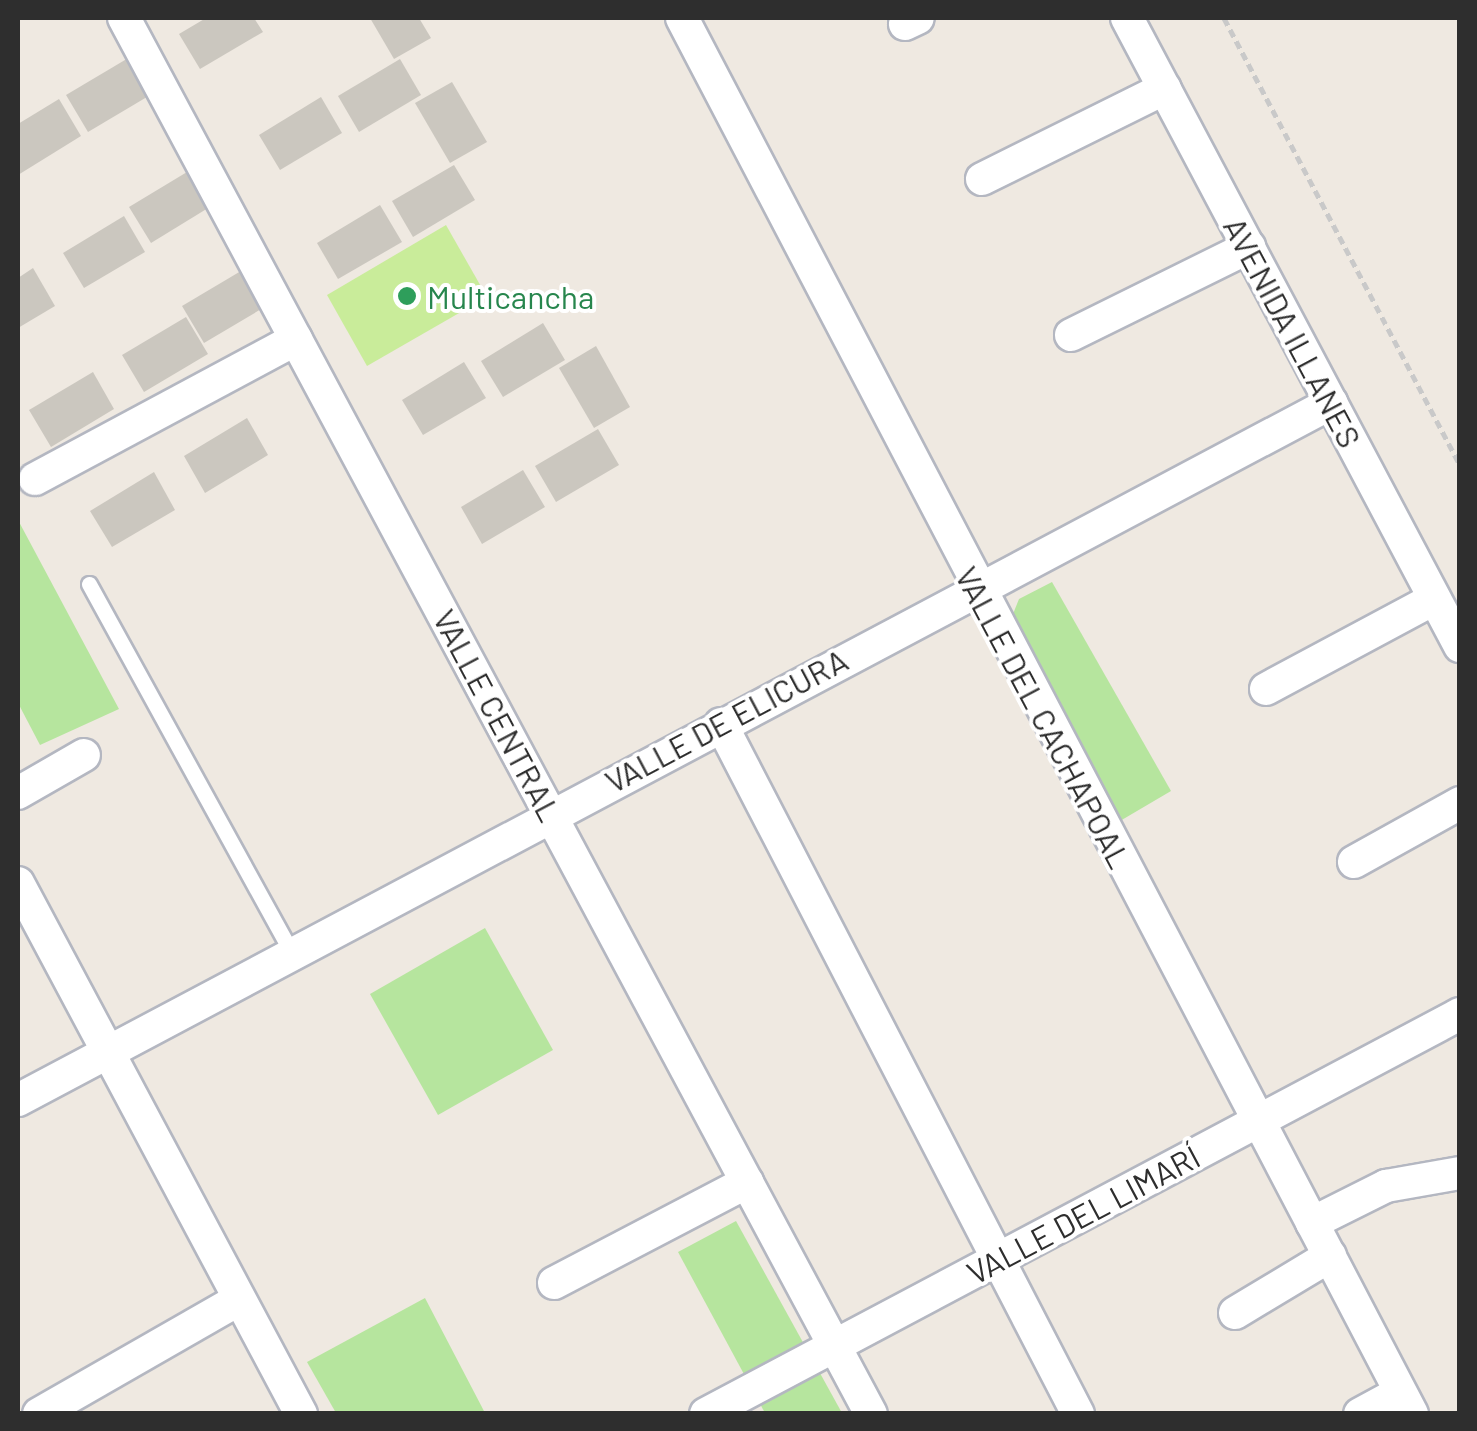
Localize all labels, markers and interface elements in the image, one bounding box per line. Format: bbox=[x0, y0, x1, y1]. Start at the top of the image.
street label: AVENIDA ILLANES bbox=[1216, 210, 1370, 454]
place label: Multicancha bbox=[427, 277, 594, 315]
marker: Multicancha bbox=[396, 285, 418, 307]
street label: VALLE DEL CACHAPOAL bbox=[948, 560, 1140, 874]
street label: VALLE CENTRAL bbox=[426, 603, 570, 827]
street label: VALLE DE ELICURA bbox=[598, 640, 854, 800]
street label: VALLE DEL LIMARÍ bbox=[960, 1137, 1206, 1291]

